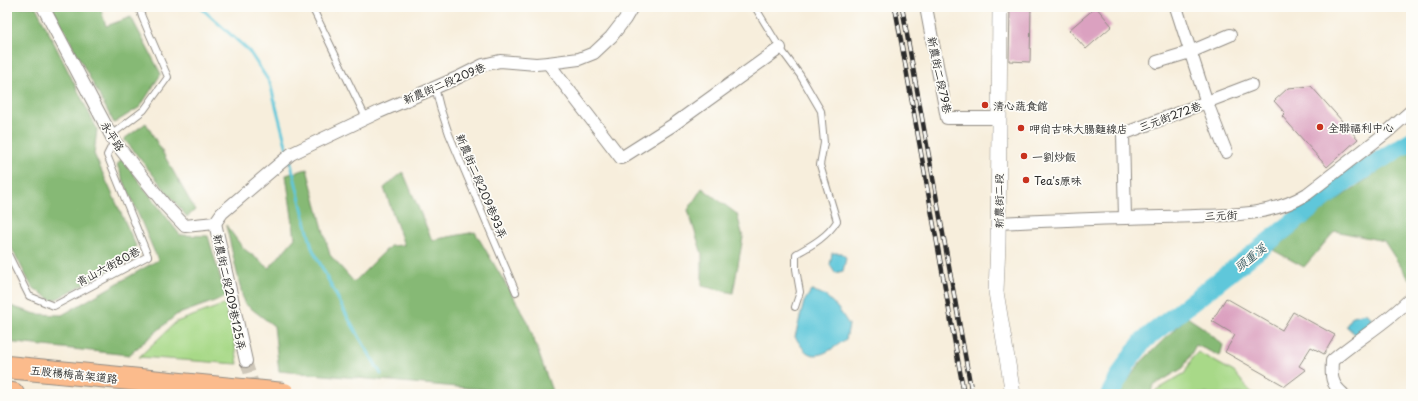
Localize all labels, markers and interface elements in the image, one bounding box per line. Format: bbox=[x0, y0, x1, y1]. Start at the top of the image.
street label: 新農街二段79巷 bbox=[924, 35, 956, 115]
street label: 新農街二段209巷 bbox=[400, 58, 488, 108]
place label: 清心蔬食館 bbox=[993, 97, 1048, 114]
street label: 三元街272巷 bbox=[1136, 97, 1204, 135]
marker: 清心蔬食館 bbox=[980, 100, 990, 110]
street label: 永平路 bbox=[97, 118, 129, 154]
place label: 全聯福利中心 bbox=[1328, 119, 1394, 136]
place label: 呷尚古味大腸麵線店 bbox=[1029, 120, 1128, 137]
marker: 全聯福利中心 bbox=[1315, 122, 1325, 132]
marker: 呷尚古味大腸麵線店 bbox=[1016, 123, 1026, 133]
street label: 新農街二段209巷93弄 bbox=[452, 131, 512, 241]
place label: 一劉炒飯 bbox=[1032, 148, 1076, 165]
marker: 一劉炒飯 bbox=[1019, 151, 1029, 161]
place label: Tea's原味 bbox=[1034, 172, 1082, 189]
street label: 新農街二段 bbox=[990, 174, 1007, 229]
marker: Tea's原味 bbox=[1021, 175, 1031, 185]
street label: 三元街 bbox=[1204, 206, 1239, 224]
street label: 新農街二段209巷125弄 bbox=[209, 232, 251, 352]
water label: 頭重溪 bbox=[1230, 238, 1271, 275]
street label: 青山六街80巷 bbox=[73, 242, 143, 290]
street label: 五股楊梅高架道路 bbox=[29, 361, 119, 387]

